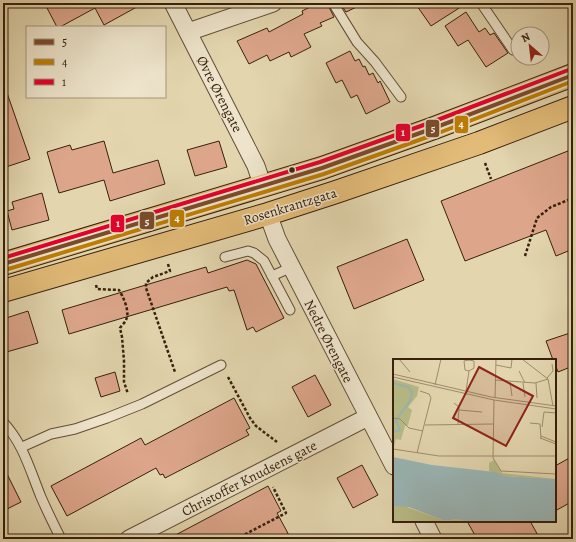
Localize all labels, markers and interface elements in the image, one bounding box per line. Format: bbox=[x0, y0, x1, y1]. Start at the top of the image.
legend bbox=[26, 26, 166, 98]
north arrow bbox=[510, 26, 550, 66]
text: N bbox=[518, 29, 533, 46]
text: 5 bbox=[62, 34, 67, 50]
street label: Øvre Ørengate bbox=[192, 53, 247, 136]
text: 4 bbox=[62, 54, 68, 70]
text: 1 bbox=[62, 74, 66, 90]
line badge: 4 bbox=[454, 115, 469, 134]
text: 4 bbox=[458, 117, 464, 132]
line badge: 5 bbox=[425, 119, 440, 138]
text: 5 bbox=[431, 121, 436, 136]
line badge: 1 bbox=[395, 123, 411, 142]
text: 1 bbox=[401, 125, 405, 140]
unlabelled marker bbox=[287, 165, 297, 175]
street label: Rosenkrantzgata bbox=[241, 183, 340, 230]
line badge: 4 bbox=[169, 209, 185, 228]
line badge: 5 bbox=[139, 211, 155, 230]
text: 4 bbox=[174, 211, 180, 226]
line badge: 1 bbox=[110, 214, 125, 233]
text: 5 bbox=[145, 214, 150, 229]
text: 1 bbox=[116, 216, 120, 231]
street label: Nedre Ørengate bbox=[299, 296, 358, 386]
inset map bbox=[393, 359, 556, 522]
street label: Christoffer Knudsens gate bbox=[178, 436, 320, 521]

